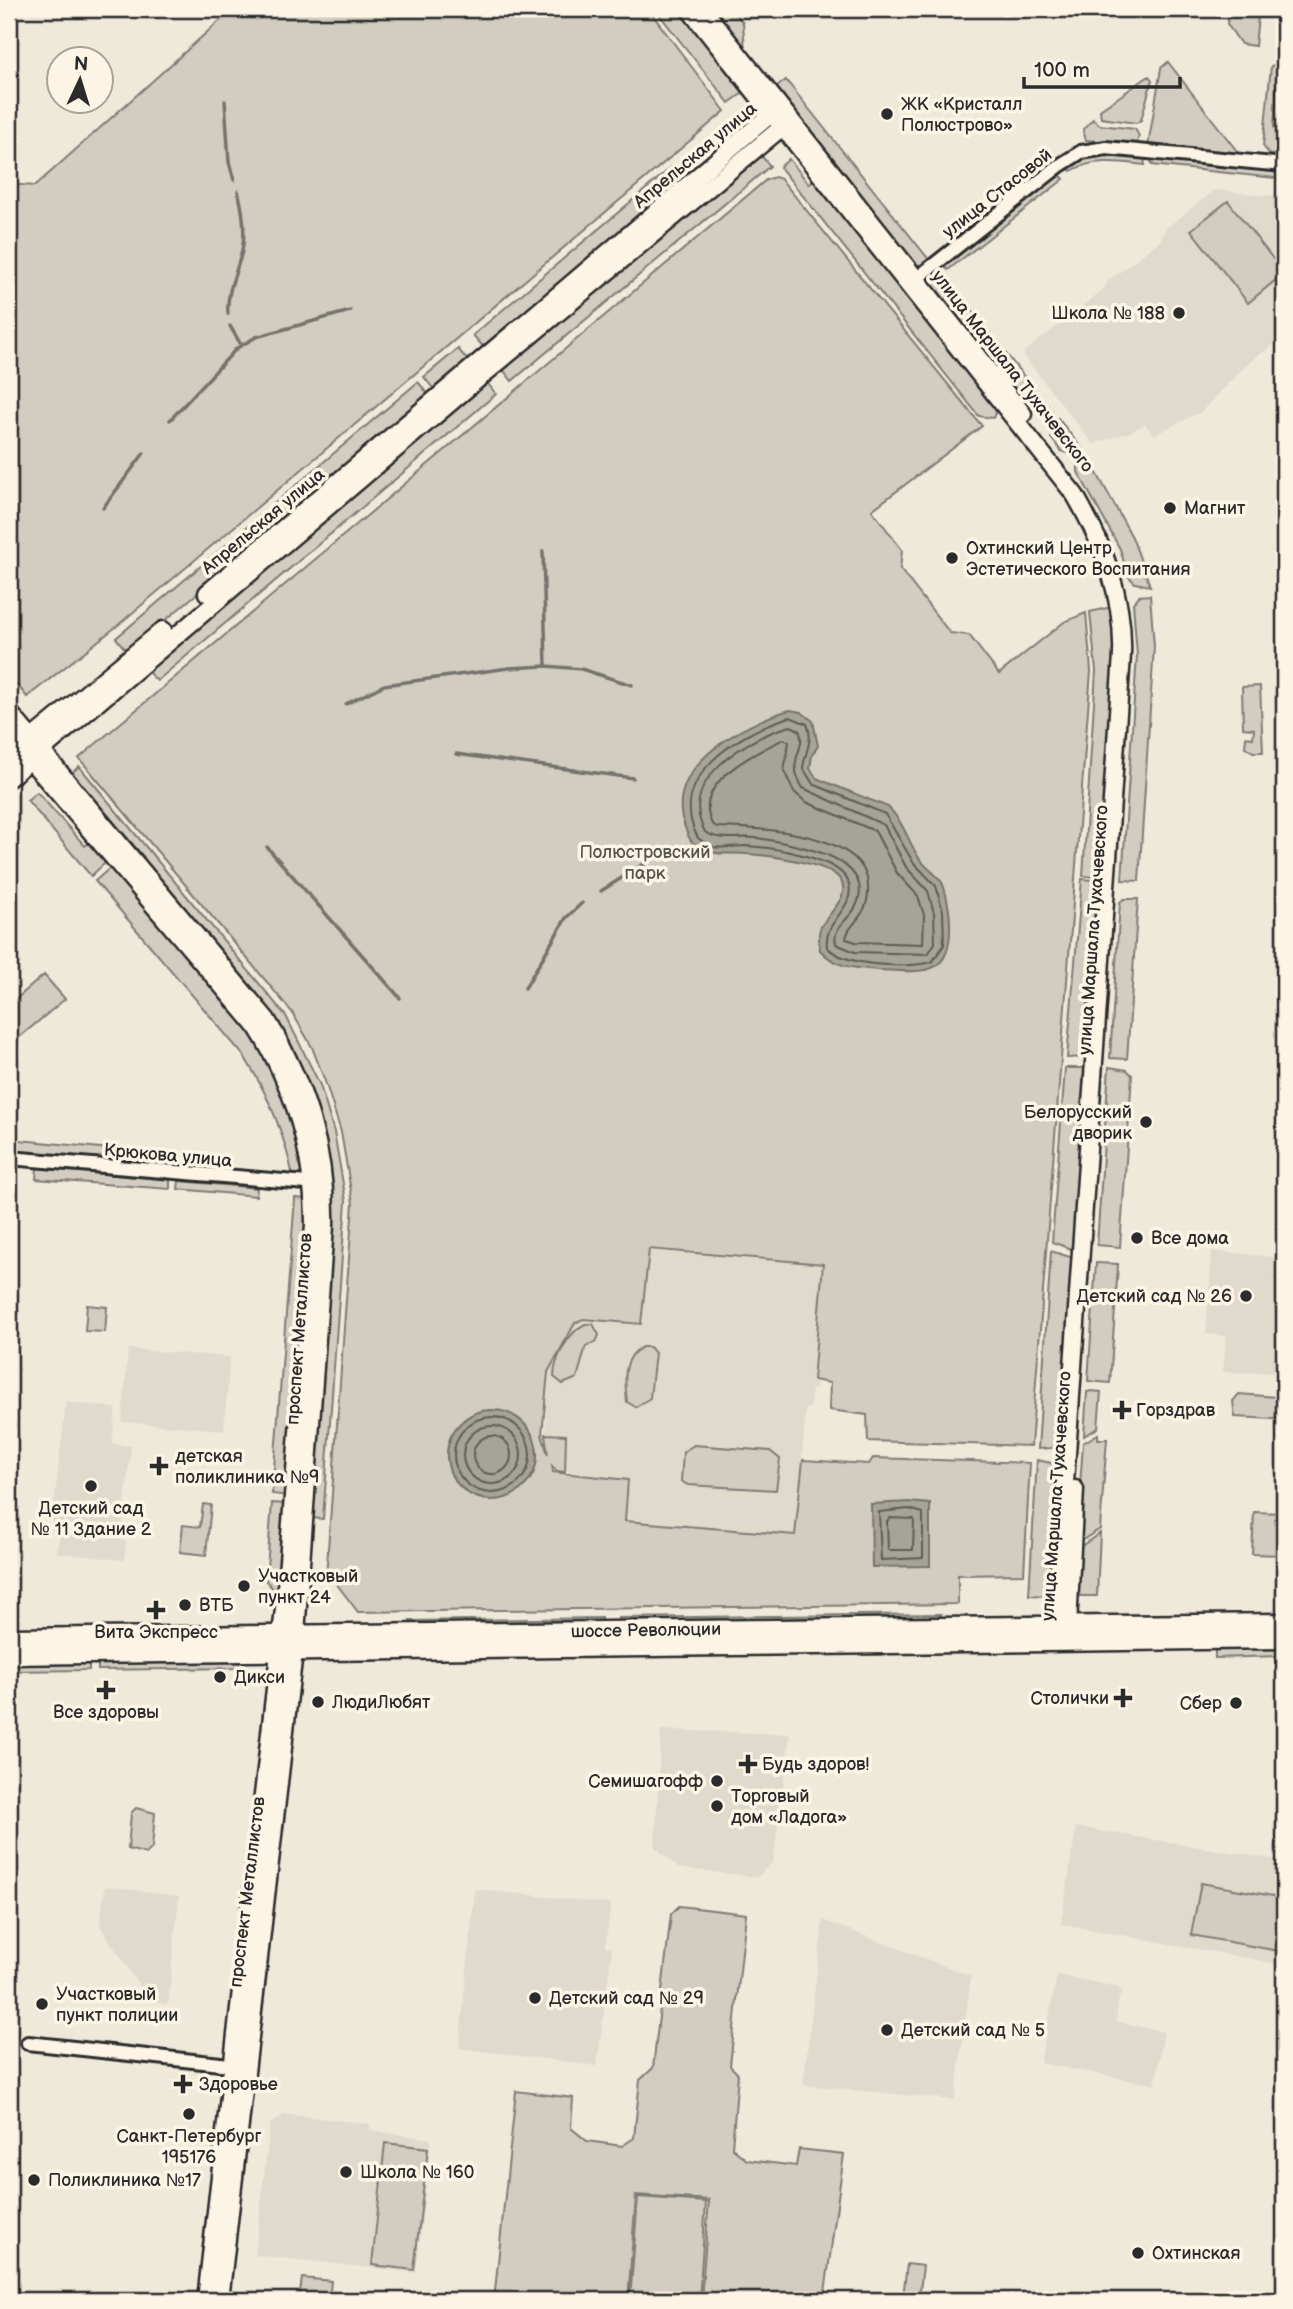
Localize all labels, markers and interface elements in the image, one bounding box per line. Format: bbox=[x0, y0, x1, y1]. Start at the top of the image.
north arrow bbox=[46, 46, 116, 116]
scale bar bbox=[1024, 46, 1179, 90]
text: N bbox=[73, 53, 89, 77]
text: 100 m bbox=[1034, 58, 1090, 83]
place label: ЖК «Кристалл Полюстрово» bbox=[901, 94, 1022, 136]
street label: Апрельская улица bbox=[629, 98, 761, 214]
marker: ЖК «Кристалл Полюстрово» bbox=[879, 106, 895, 122]
street label: улица Стасовой bbox=[939, 144, 1056, 243]
street label: улица Маршала Тухачевского bbox=[927, 266, 1098, 476]
place label: Школа № 188 bbox=[1051, 303, 1165, 324]
marker: Школа № 188 bbox=[1171, 305, 1187, 321]
street label: Апрельская улица bbox=[197, 464, 329, 580]
place label: Магнит bbox=[1184, 498, 1246, 519]
marker: Магнит bbox=[1162, 500, 1178, 516]
place label: Охтинский Центр Эстетического Воспитания bbox=[966, 538, 1191, 580]
marker: Охтинский Центр Эстетического Воспитания bbox=[944, 550, 960, 566]
street label: улица Маршала Тухачевского bbox=[1074, 804, 1113, 1056]
park label: Полюстровский парк bbox=[579, 842, 711, 884]
place label: Белорусский дворик bbox=[1024, 1102, 1132, 1144]
marker: Белорусский дворик bbox=[1138, 1114, 1154, 1130]
street label: Крюкова улица bbox=[103, 1139, 233, 1172]
place label: Все дома bbox=[1151, 1228, 1229, 1249]
marker: Все дома bbox=[1129, 1230, 1145, 1246]
street label: проспект Металлистов bbox=[282, 1232, 317, 1426]
place label: Детский сад № 26 bbox=[1077, 1286, 1232, 1307]
marker: Детский сад № 26 bbox=[1238, 1288, 1254, 1304]
street label: улица Маршала Тухачевского bbox=[1037, 1370, 1076, 1622]
place label: Горздрав bbox=[1136, 1400, 1216, 1421]
marker: Горздрав bbox=[1114, 1402, 1130, 1418]
place label: детская поликлиника №9 bbox=[175, 1446, 319, 1488]
marker: детская поликлиника №9 bbox=[149, 1456, 169, 1476]
marker: Детский сад № 11 Здание 2 bbox=[83, 1478, 99, 1494]
place label: Детский сад № 11 Здание 2 bbox=[31, 1498, 152, 1540]
place label: Участковый пункт 24 bbox=[258, 1566, 358, 1608]
marker: Участковый пункт 24 bbox=[236, 1578, 252, 1594]
place label: ВТБ bbox=[199, 1595, 234, 1616]
marker: ВТБ bbox=[177, 1597, 193, 1613]
marker: Вита Экспресс bbox=[148, 1602, 164, 1618]
street label: шоссе Революции bbox=[571, 1619, 721, 1642]
place label: Вита Экспресс bbox=[94, 1622, 218, 1643]
place label: Дикси bbox=[234, 1667, 285, 1688]
marker: Дикси bbox=[212, 1669, 228, 1685]
marker: Все здоровы bbox=[98, 1682, 114, 1698]
place label: Столички bbox=[1030, 1688, 1109, 1709]
marker: Столички bbox=[1115, 1690, 1131, 1706]
place label: ЛюдиЛюбят bbox=[331, 1692, 431, 1713]
place label: Сбер bbox=[1180, 1693, 1222, 1714]
marker: ЛюдиЛюбят bbox=[310, 1694, 326, 1710]
marker: Сбер bbox=[1228, 1695, 1244, 1711]
place label: Все здоровы bbox=[53, 1702, 159, 1723]
place label: Будь здоров! bbox=[762, 1754, 869, 1775]
marker: Будь здоров! bbox=[740, 1756, 756, 1772]
place label: Семишагофф bbox=[588, 1771, 703, 1792]
marker: Семишагофф bbox=[709, 1773, 725, 1789]
place label: Торговый дом «Ладога» bbox=[731, 1786, 847, 1828]
street label: проспект Металлистов bbox=[225, 1795, 270, 1989]
marker: Торговый дом «Ладога» bbox=[709, 1798, 725, 1814]
place label: Участковый пункт полиции bbox=[56, 1984, 178, 2026]
place label: Детский сад № 29 bbox=[549, 1988, 704, 2009]
marker: Детский сад № 29 bbox=[527, 1990, 543, 2006]
marker: Участковый пункт полиции bbox=[34, 1996, 50, 2012]
place label: Детский сад № 5 bbox=[901, 2020, 1045, 2041]
marker: Детский сад № 5 bbox=[879, 2022, 895, 2038]
marker: Здоровье bbox=[173, 2074, 193, 2094]
place label: Здоровье bbox=[199, 2074, 278, 2095]
marker: Санкт-Петербург 195176 bbox=[181, 2106, 197, 2122]
place label: Санкт-Петербург 195176 bbox=[117, 2126, 261, 2168]
place label: Школа № 160 bbox=[360, 2162, 474, 2183]
marker: Школа № 160 bbox=[338, 2164, 354, 2180]
place label: Поликлиника №17 bbox=[48, 2170, 201, 2191]
marker: Поликлиника №17 bbox=[26, 2172, 42, 2188]
place label: Охтинская bbox=[1152, 2243, 1240, 2264]
marker: Охтинская bbox=[1130, 2245, 1146, 2261]

